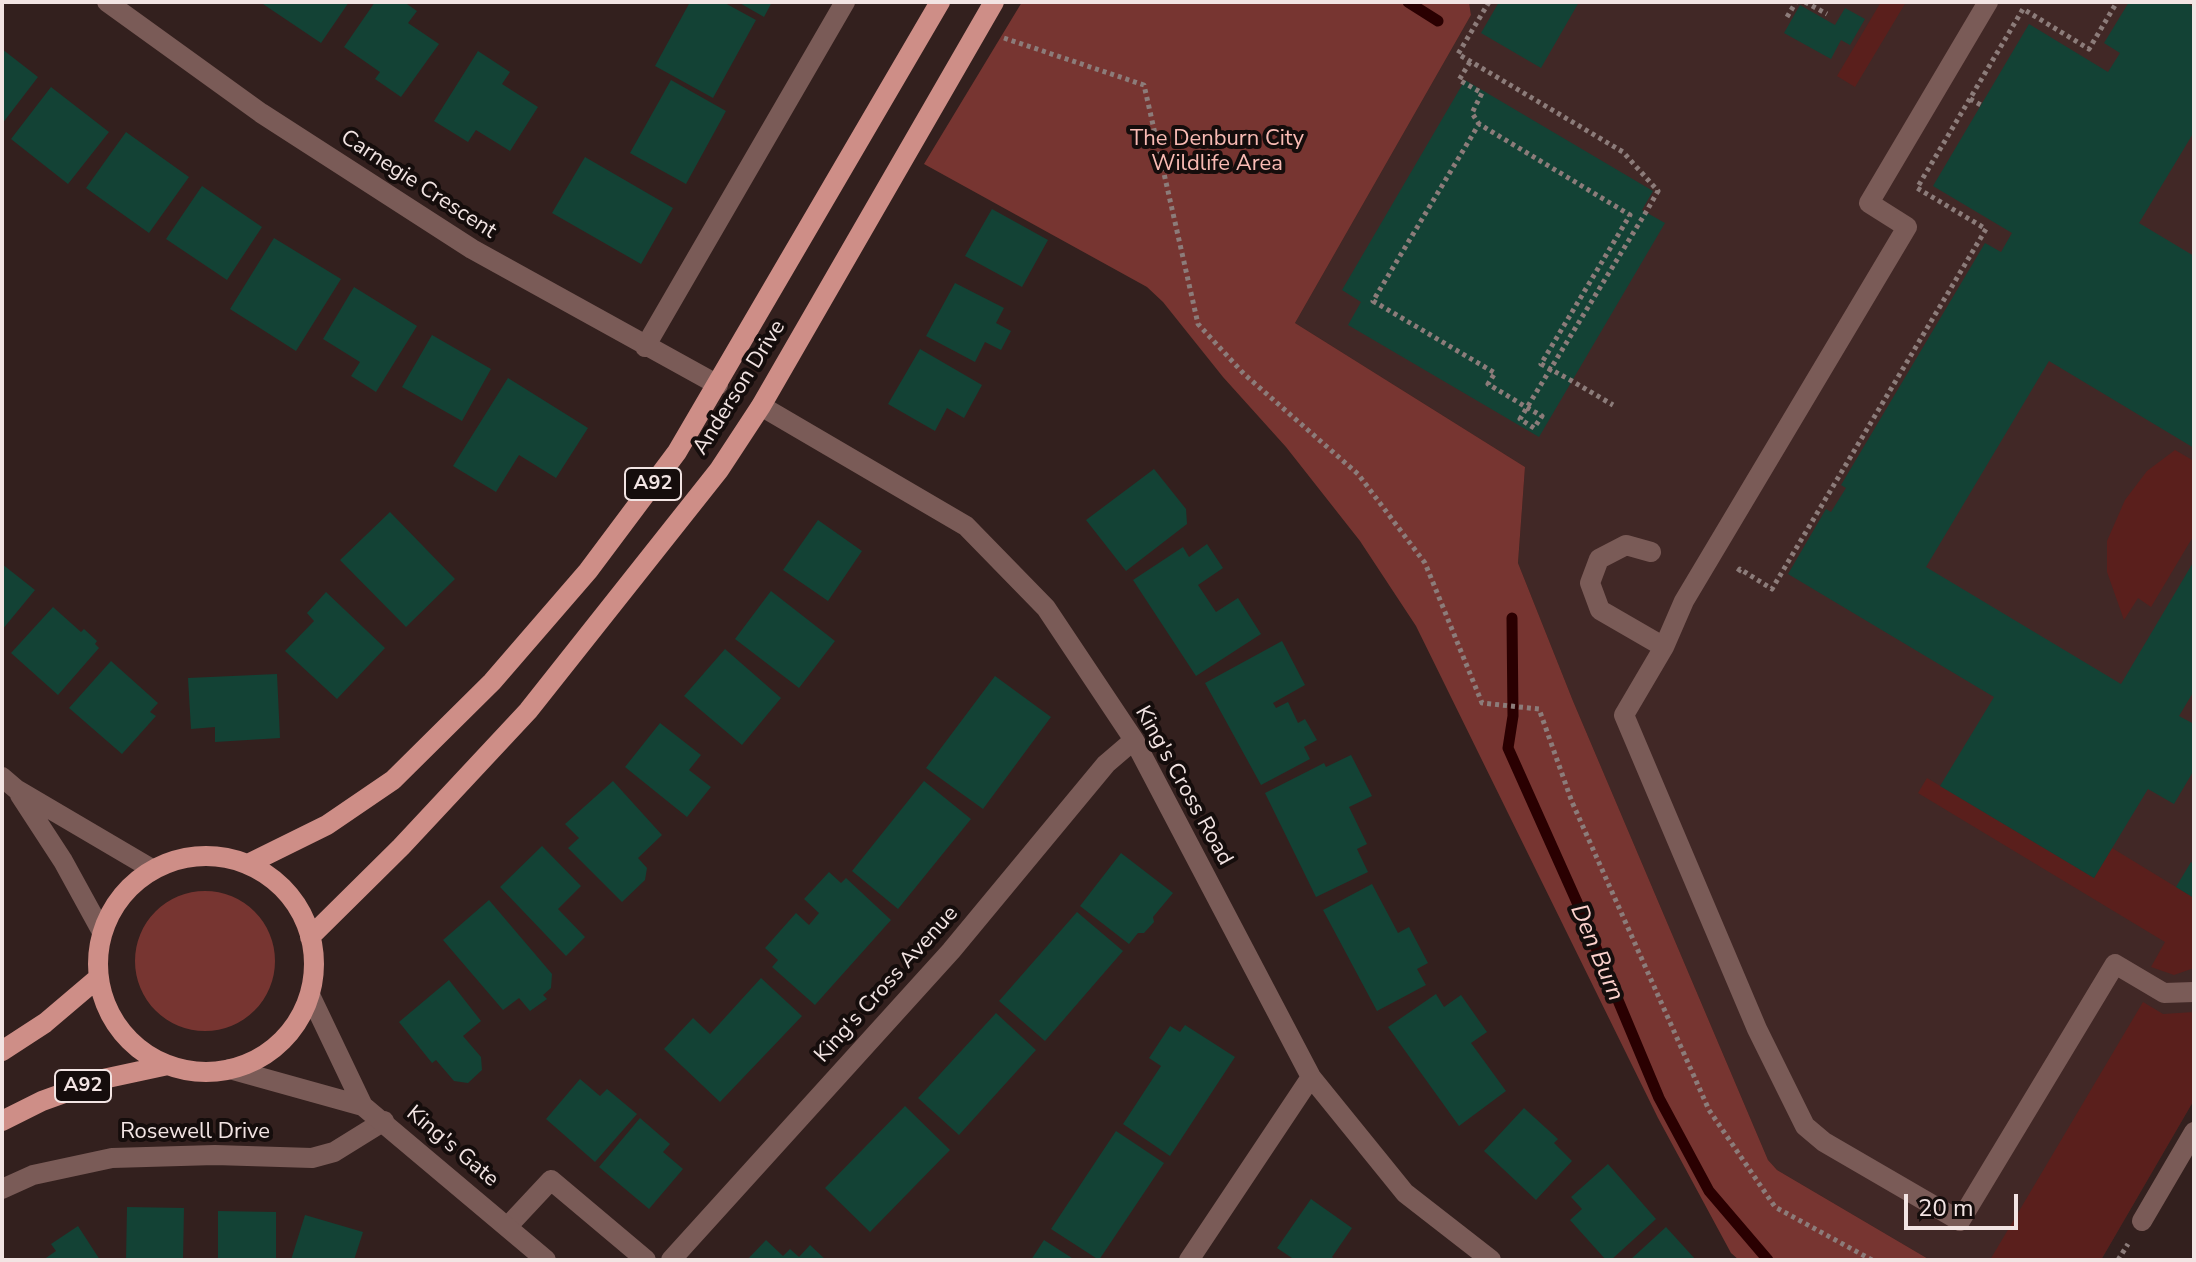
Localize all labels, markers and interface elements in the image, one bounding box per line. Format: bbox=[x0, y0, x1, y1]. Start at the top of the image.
street label: Carnegie Crescent bbox=[335, 125, 501, 245]
park label: The Denburn City Wildlife Area bbox=[1130, 127, 1304, 178]
street label: Anderson Drive bbox=[688, 316, 792, 460]
road number: A92 bbox=[625, 468, 681, 500]
street label: King's Cross Road bbox=[1128, 702, 1238, 870]
water label: Den Burn bbox=[1563, 900, 1629, 1006]
street label: King's Cross Avenue bbox=[810, 901, 964, 1069]
road number: A92 bbox=[55, 1070, 111, 1102]
street label: King's Gate bbox=[401, 1101, 503, 1193]
street label: Rosewell Drive bbox=[120, 1120, 270, 1146]
scale bar bbox=[1908, 1178, 2022, 1228]
text: 20 m bbox=[1918, 1192, 1974, 1224]

